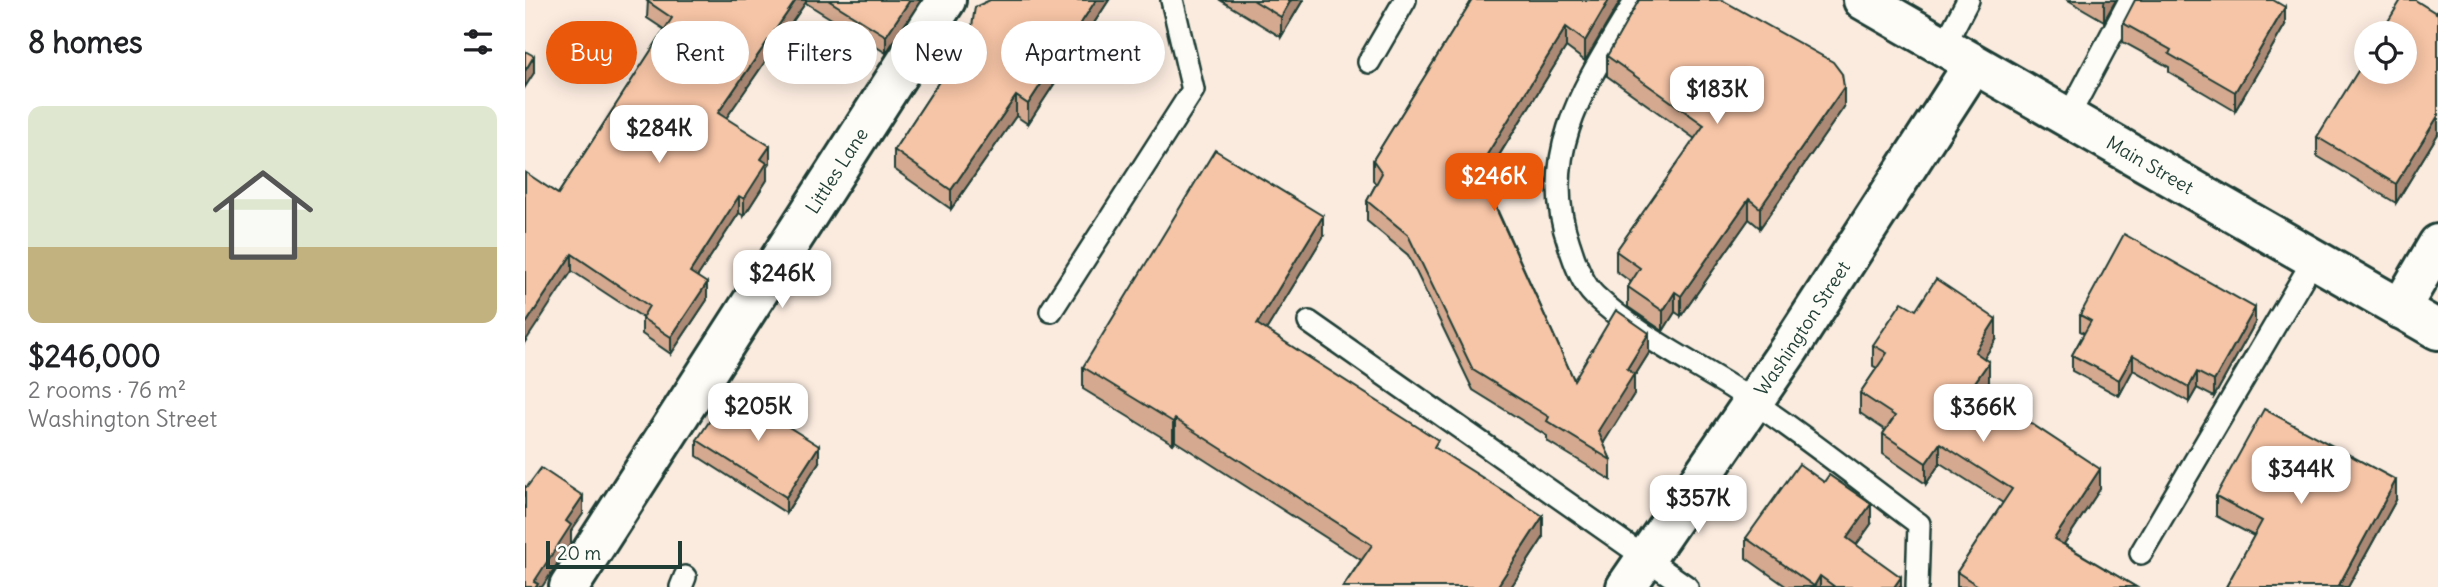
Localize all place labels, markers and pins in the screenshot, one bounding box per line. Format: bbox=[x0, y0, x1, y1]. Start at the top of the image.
pin: $183K bbox=[1668, 66, 1766, 126]
pin: $284K bbox=[610, 106, 708, 165]
pin: $246K bbox=[1445, 154, 1543, 213]
pin: $246K bbox=[733, 250, 831, 310]
pin: $205K bbox=[709, 384, 807, 443]
pin: $366K bbox=[1934, 384, 2032, 444]
pin: $344K bbox=[2252, 447, 2350, 506]
pin: $357K bbox=[1649, 476, 1747, 535]

